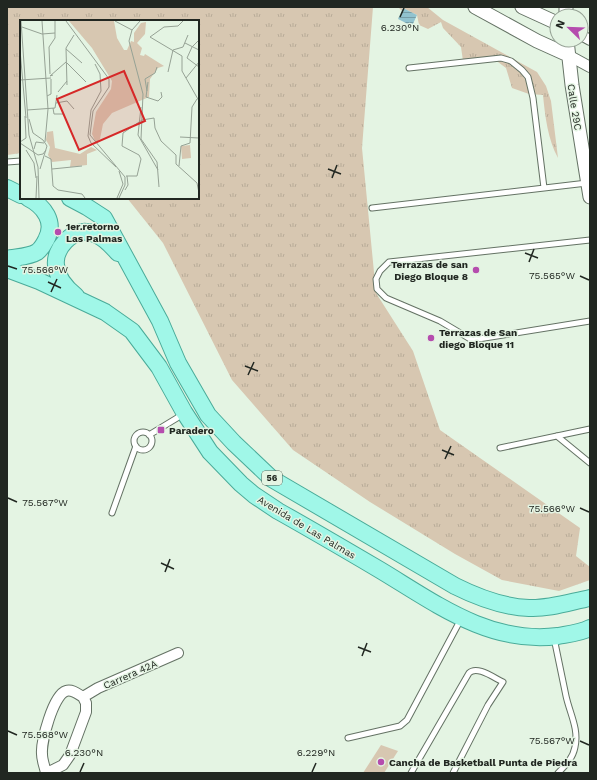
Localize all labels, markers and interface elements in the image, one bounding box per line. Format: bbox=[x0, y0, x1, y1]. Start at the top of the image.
north arrow bbox=[549, 8, 589, 48]
text: N bbox=[553, 18, 568, 31]
inset map bbox=[20, 20, 199, 199]
text: 6.230°N bbox=[381, 22, 419, 33]
street label: Calle 29C bbox=[565, 83, 584, 131]
place label: 1er.retorno Las Palmas bbox=[66, 221, 123, 244]
marker: 1er.retorno Las Palmas bbox=[53, 227, 63, 237]
place label: Terrazas de san Diego Bloque 8 bbox=[391, 259, 468, 282]
text: 75.566°W bbox=[22, 264, 69, 275]
marker: Terrazas de san Diego Bloque 8 bbox=[471, 265, 481, 275]
text: 75.565°W bbox=[529, 270, 575, 281]
place label: Terrazas de San diego Bloque 11 bbox=[439, 327, 517, 350]
marker: Terrazas de San diego Bloque 11 bbox=[426, 333, 436, 343]
marker: Paradero bbox=[156, 425, 166, 435]
place label: Paradero bbox=[169, 425, 214, 436]
road number: 56 bbox=[262, 471, 282, 485]
street label: Avenida de Las Palmas bbox=[256, 494, 358, 561]
text: 75.567°W bbox=[22, 497, 68, 508]
text: 75.566°W bbox=[529, 503, 576, 514]
street label: Carrera 42A bbox=[102, 658, 159, 691]
text: 75.568°W bbox=[22, 729, 69, 740]
text: 75.567°W bbox=[529, 735, 575, 746]
text: 6.230°N bbox=[65, 747, 103, 758]
text: 6.229°N bbox=[297, 747, 335, 758]
marker: Cancha de Basketball Punta de Piedra bbox=[376, 757, 386, 767]
place label: Cancha de Basketball Punta de Piedra bbox=[389, 757, 577, 768]

